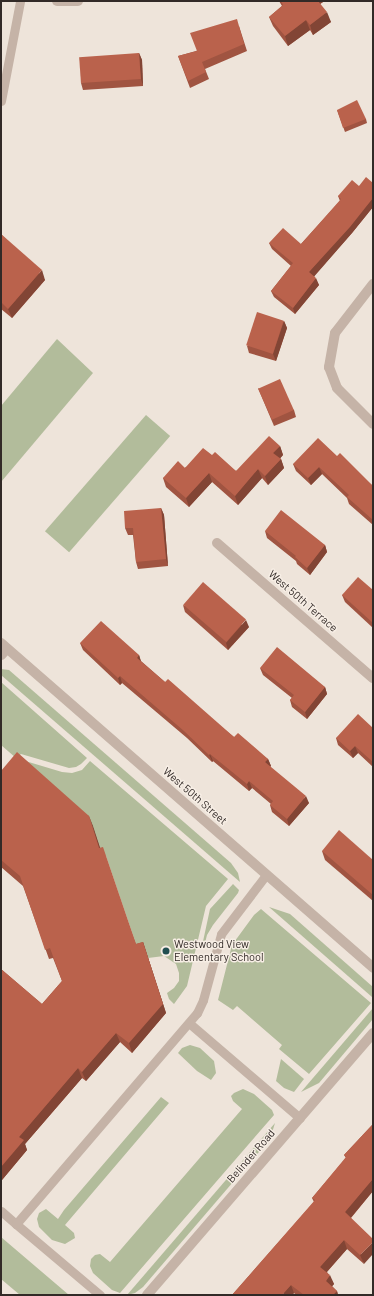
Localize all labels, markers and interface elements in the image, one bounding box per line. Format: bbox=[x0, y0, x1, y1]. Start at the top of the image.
street label: West 50th Terrace bbox=[266, 568, 340, 634]
street label: West 50th Street bbox=[160, 765, 230, 827]
place label: Westwood View Elementary School bbox=[174, 938, 264, 964]
marker: Westwood View Elementary School bbox=[161, 946, 171, 956]
street label: Belinder Road bbox=[224, 1127, 278, 1185]

